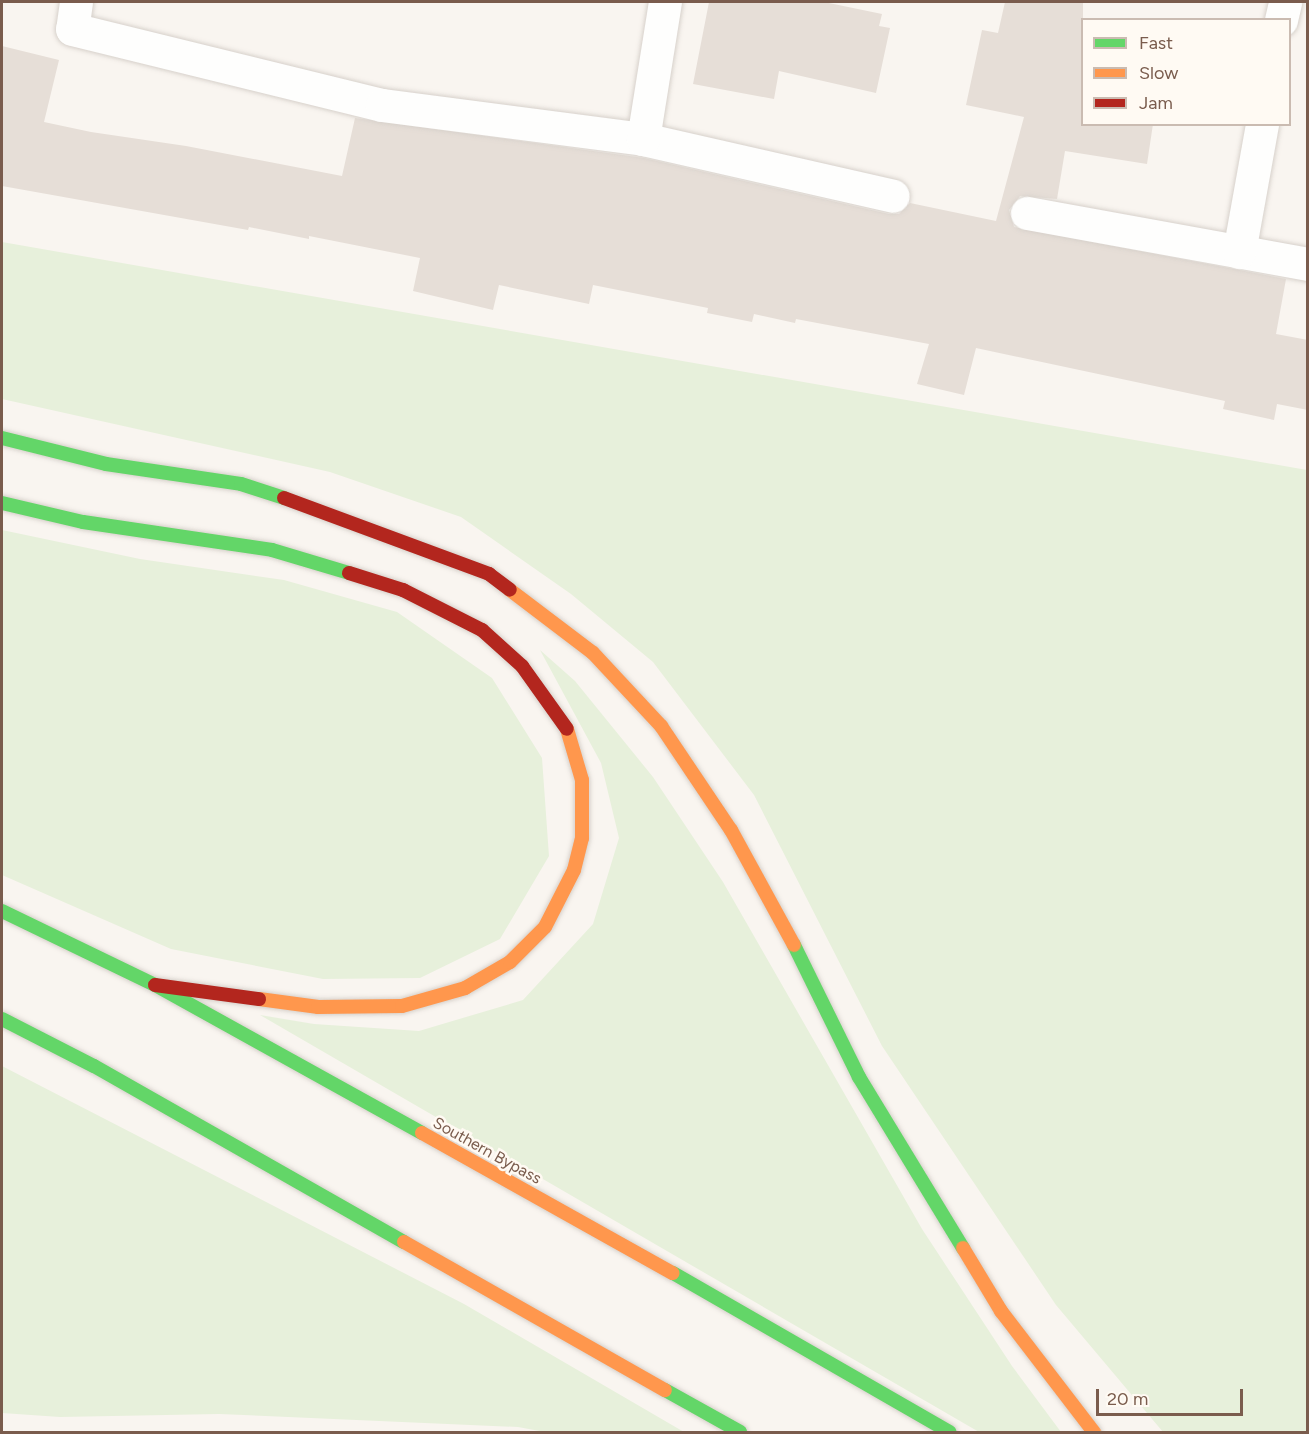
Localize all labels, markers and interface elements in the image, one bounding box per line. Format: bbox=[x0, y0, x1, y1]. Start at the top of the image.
legend bbox=[1081, 18, 1291, 126]
text: Fast bbox=[1139, 32, 1173, 54]
text: Slow bbox=[1139, 62, 1178, 84]
text: Jam bbox=[1139, 92, 1173, 114]
street label: Southern Bypass bbox=[430, 1113, 544, 1189]
scale bar bbox=[1099, 1377, 1246, 1415]
text: 20 m bbox=[1107, 1388, 1148, 1410]

